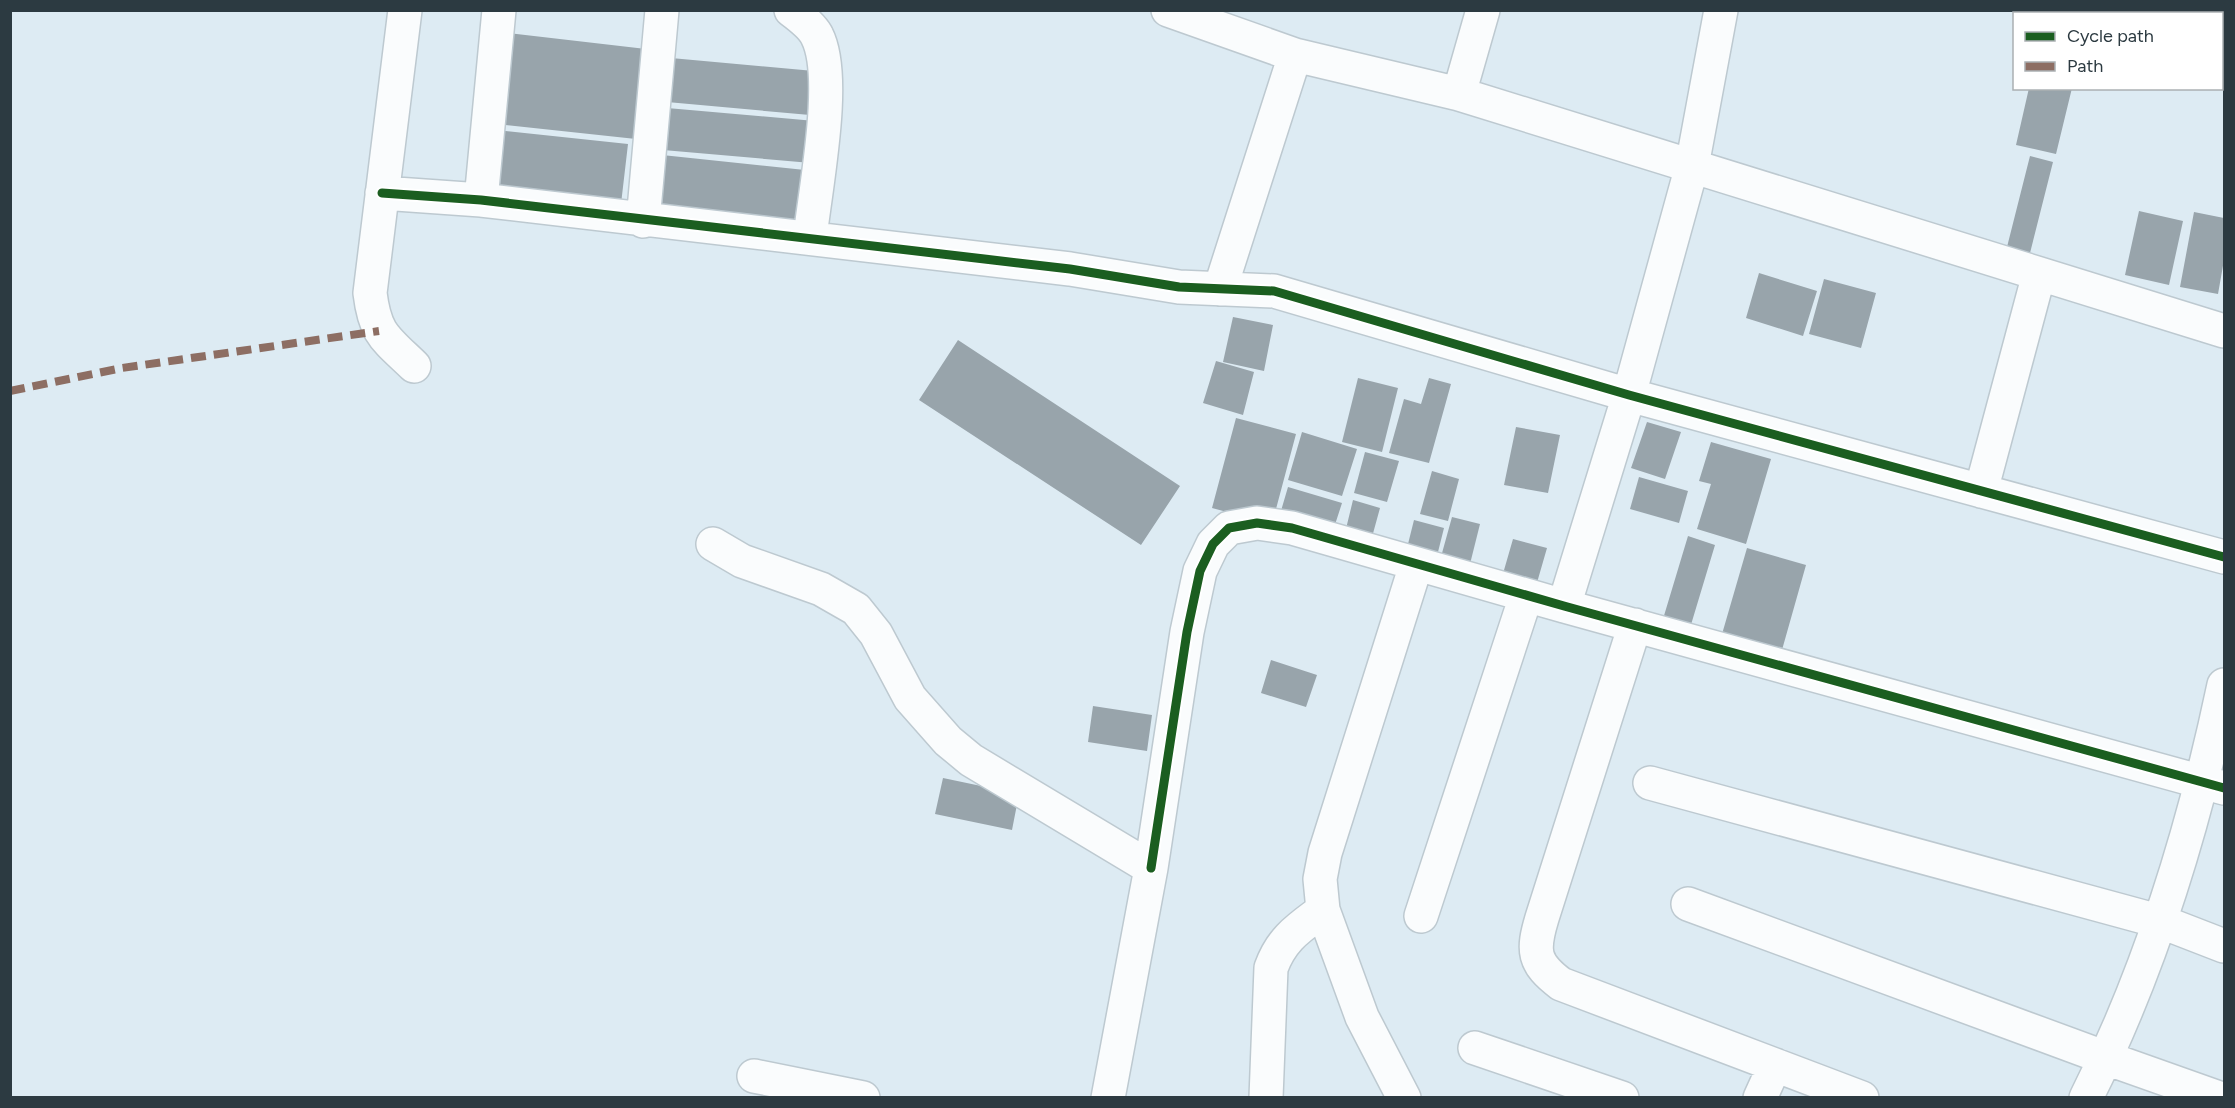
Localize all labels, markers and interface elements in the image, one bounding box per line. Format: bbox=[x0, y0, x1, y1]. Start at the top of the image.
legend bbox=[2013, 12, 2223, 90]
text: Cycle path bbox=[2067, 25, 2154, 47]
text: Path bbox=[2067, 55, 2103, 77]

